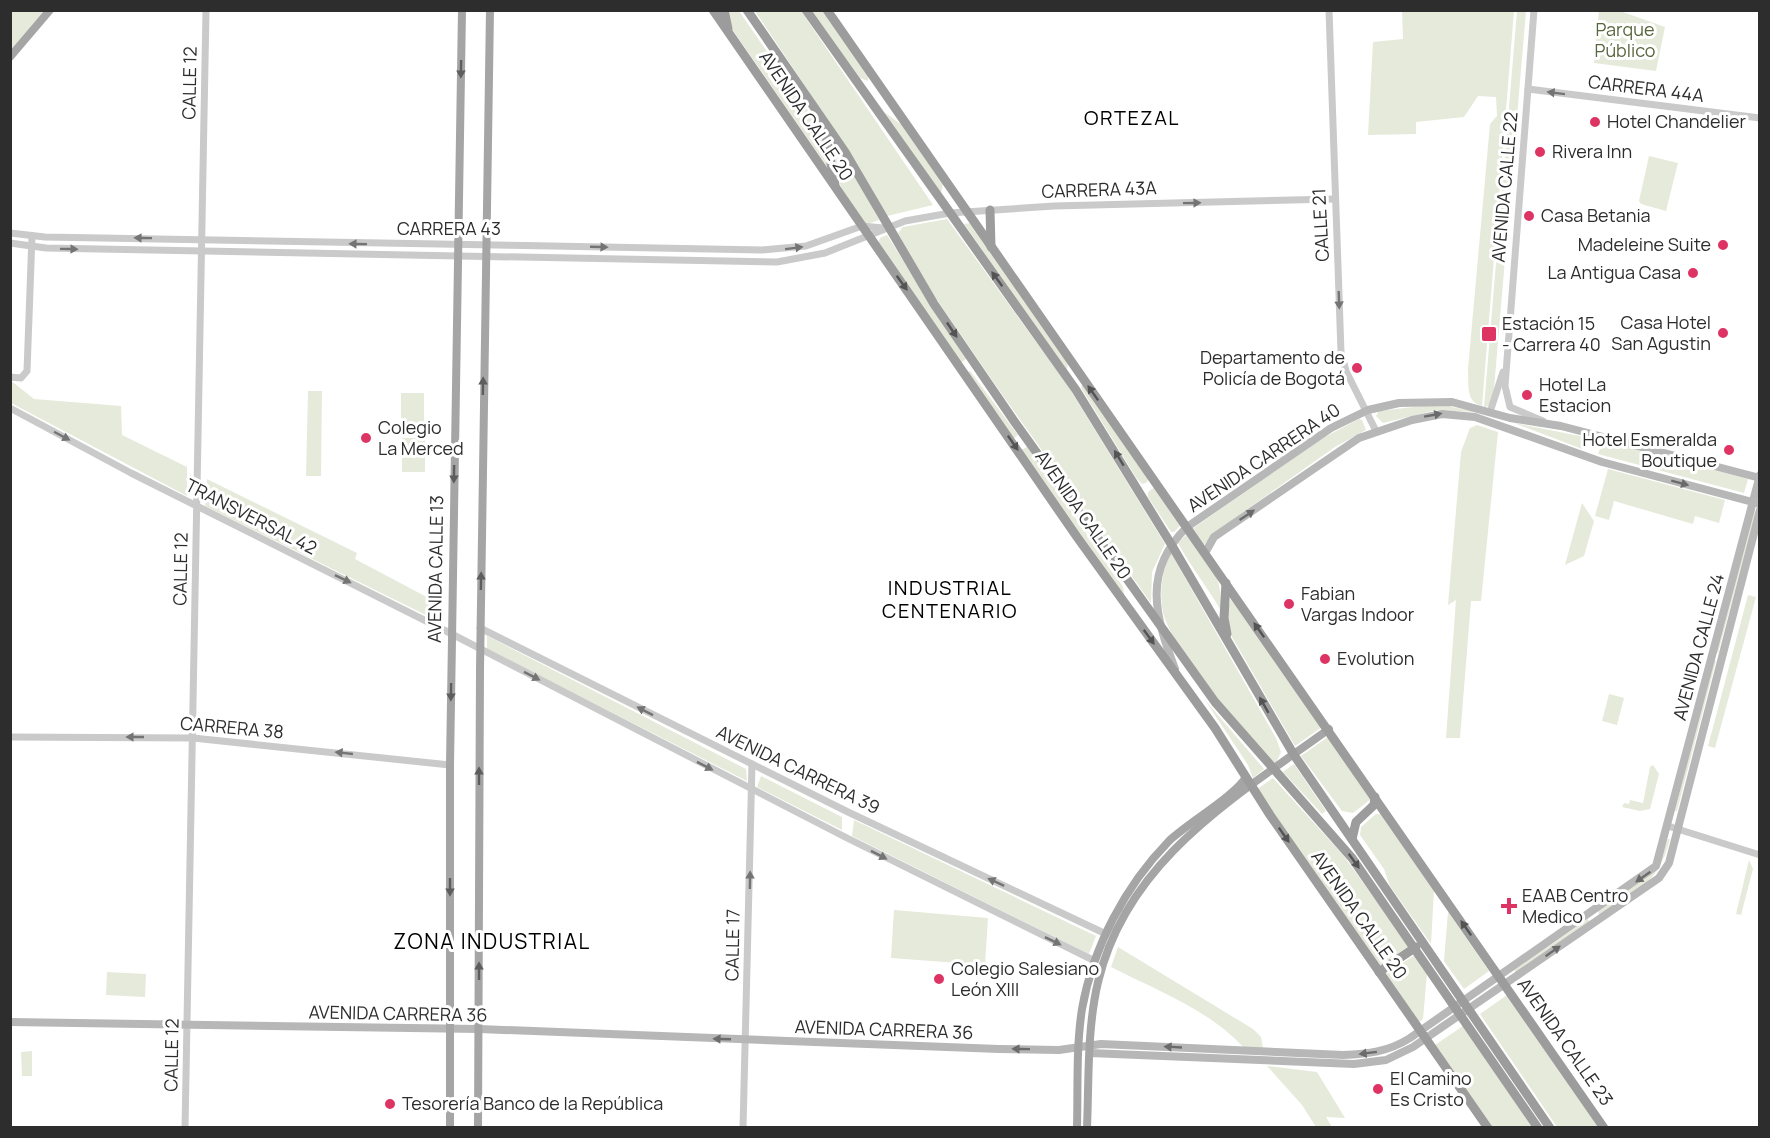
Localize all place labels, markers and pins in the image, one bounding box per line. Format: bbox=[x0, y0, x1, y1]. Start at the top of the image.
place label: Hotel Chandelier bbox=[1607, 109, 1746, 133]
marker: Hotel Chandelier bbox=[1588, 115, 1602, 129]
place label: Rivera Inn bbox=[1552, 139, 1632, 163]
marker: Rivera Inn bbox=[1533, 145, 1547, 159]
place label: Casa Betania bbox=[1541, 203, 1651, 227]
marker: Casa Betania bbox=[1522, 209, 1536, 223]
place label: Madeleine Suite bbox=[1578, 232, 1711, 256]
marker: Madeleine Suite bbox=[1716, 238, 1730, 252]
place label: La Antigua Casa bbox=[1547, 260, 1681, 284]
marker: La Antigua Casa bbox=[1686, 266, 1700, 280]
place label: Casa Hotel San Agustin bbox=[1611, 310, 1711, 355]
place label: Estación 15 - Carrera 40 bbox=[1502, 311, 1601, 356]
marker: Estación 15 - Carrera 40 bbox=[1480, 325, 1498, 343]
marker: Casa Hotel San Agustin bbox=[1716, 326, 1730, 340]
place label: Departamento de Policía de Bogotá bbox=[1200, 345, 1345, 390]
marker: Departamento de Policía de Bogotá bbox=[1350, 361, 1364, 375]
place label: Hotel La Estacion bbox=[1539, 372, 1611, 417]
marker: Hotel La Estacion bbox=[1520, 388, 1534, 402]
place label: Colegio La Merced bbox=[378, 415, 464, 460]
place label: Hotel Esmeralda Boutique bbox=[1582, 427, 1717, 472]
marker: Colegio La Merced bbox=[359, 431, 373, 445]
marker: Hotel Esmeralda Boutique bbox=[1722, 443, 1736, 457]
place label: Fabian Vargas Indoor bbox=[1301, 581, 1415, 626]
marker: Fabian Vargas Indoor bbox=[1282, 597, 1296, 611]
place label: Evolution bbox=[1337, 646, 1414, 670]
marker: Evolution bbox=[1318, 652, 1332, 666]
place label: EAAB Centro Medico bbox=[1522, 883, 1628, 928]
marker: EAAB Centro Medico bbox=[1500, 897, 1518, 915]
place label: Colegio Salesiano León XIII bbox=[951, 956, 1099, 1001]
marker: Colegio Salesiano León XIII bbox=[932, 972, 946, 986]
place label: El Camino Es Cristo bbox=[1390, 1066, 1472, 1111]
marker: El Camino Es Cristo bbox=[1371, 1082, 1385, 1096]
place label: Tesorería Banco de la República bbox=[402, 1091, 663, 1115]
marker: Tesorería Banco de la República bbox=[383, 1097, 397, 1111]

